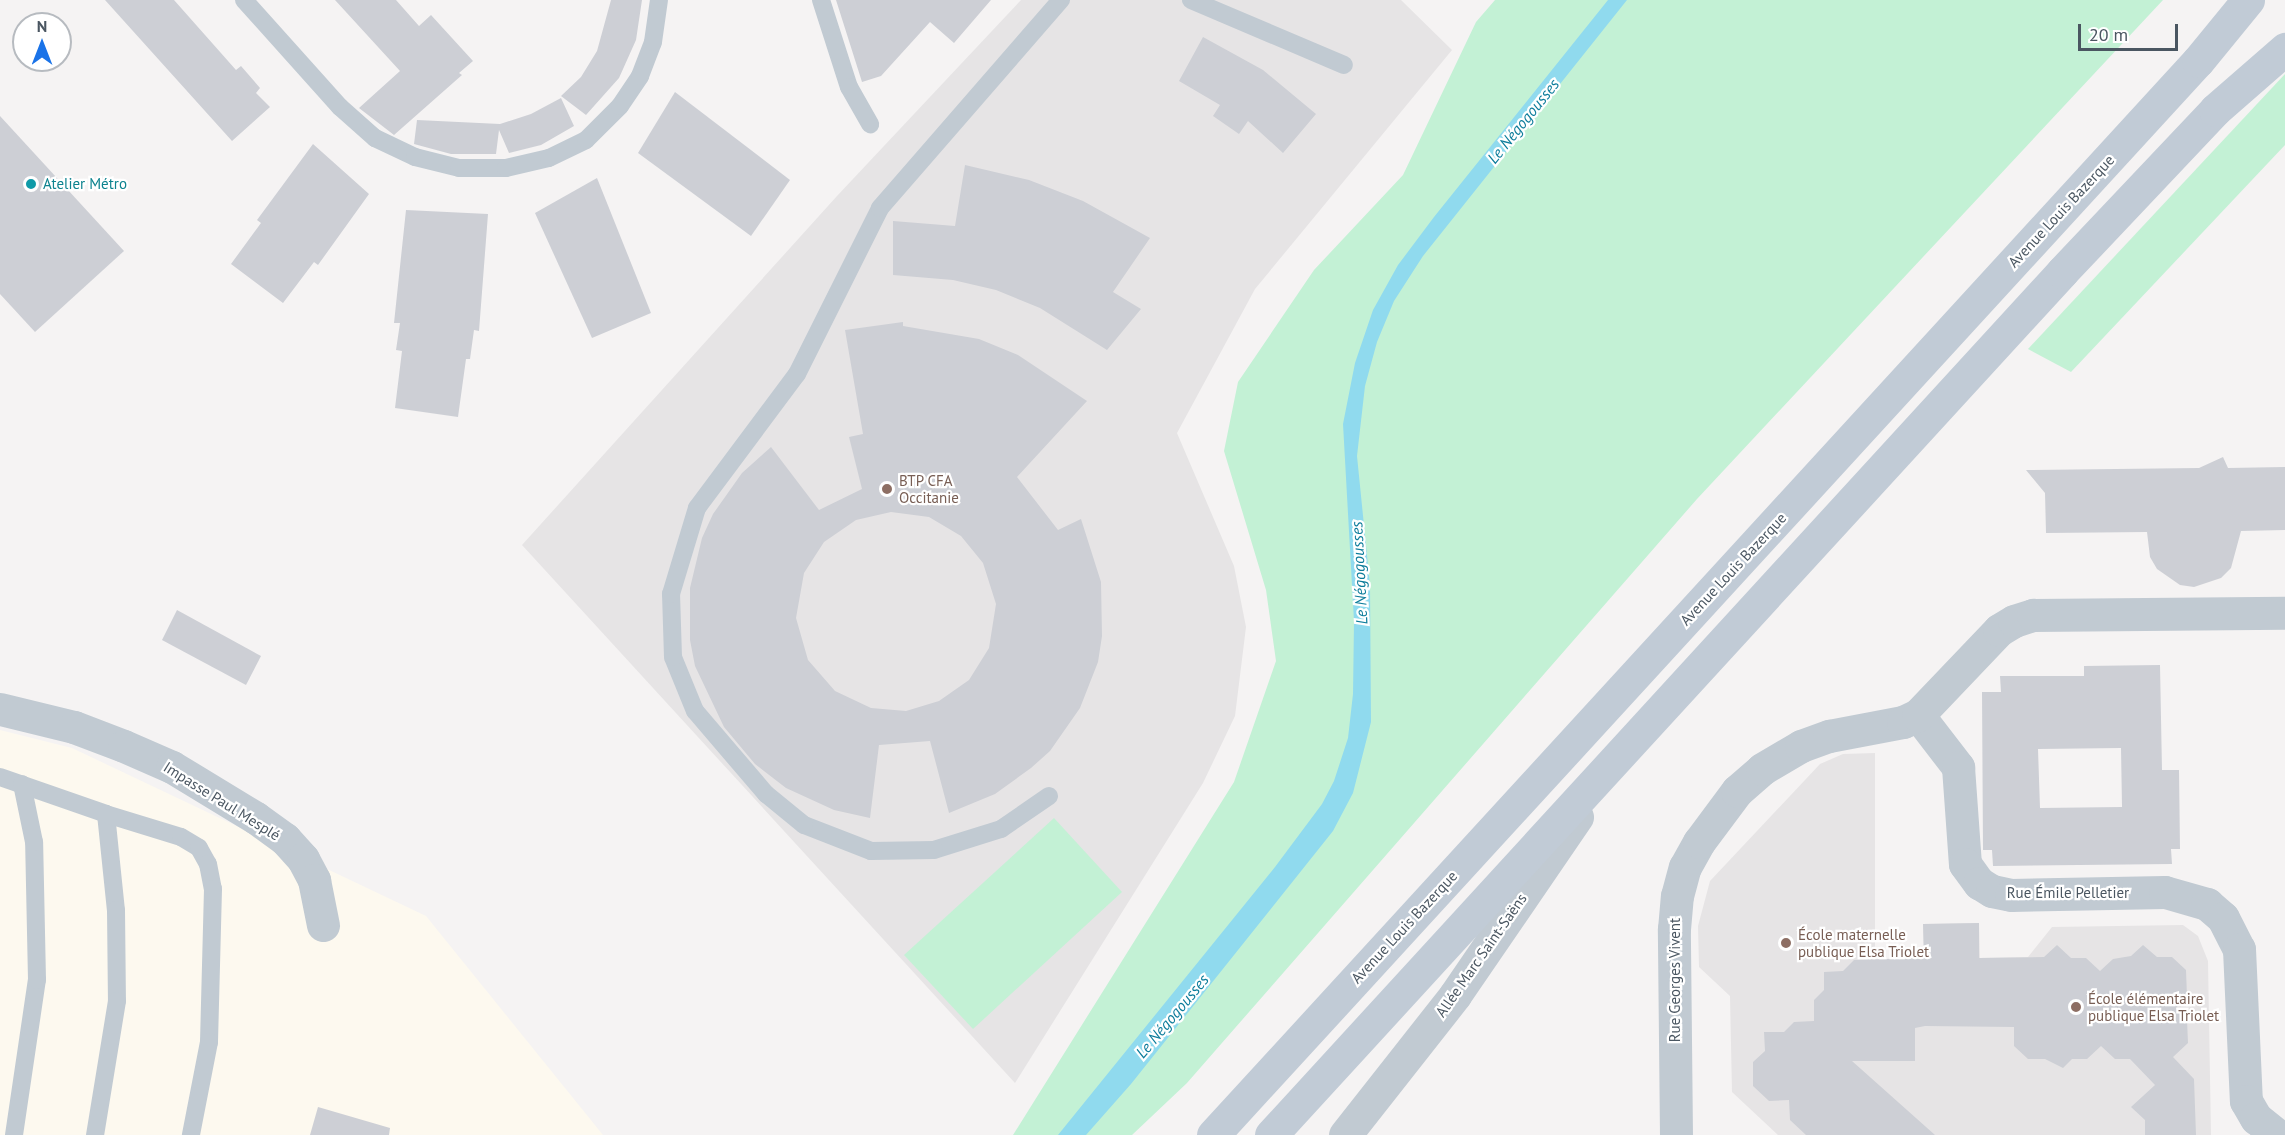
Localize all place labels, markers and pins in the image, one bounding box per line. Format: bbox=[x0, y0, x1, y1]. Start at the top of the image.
place label: Atelier Métro bbox=[43, 175, 127, 193]
marker: Atelier Métro bbox=[24, 177, 38, 191]
place label: BTP CFA Occitanie bbox=[899, 471, 959, 506]
marker: BTP CFA Occitanie bbox=[880, 482, 894, 496]
place label: École maternelle publique Elsa Triolet bbox=[1798, 925, 1930, 960]
marker: École maternelle publique Elsa Triolet bbox=[1779, 936, 1793, 950]
place label: École élémentaire publique Elsa Triolet bbox=[2088, 989, 2220, 1024]
marker: École élémentaire publique Elsa Triolet bbox=[2069, 1000, 2083, 1014]

